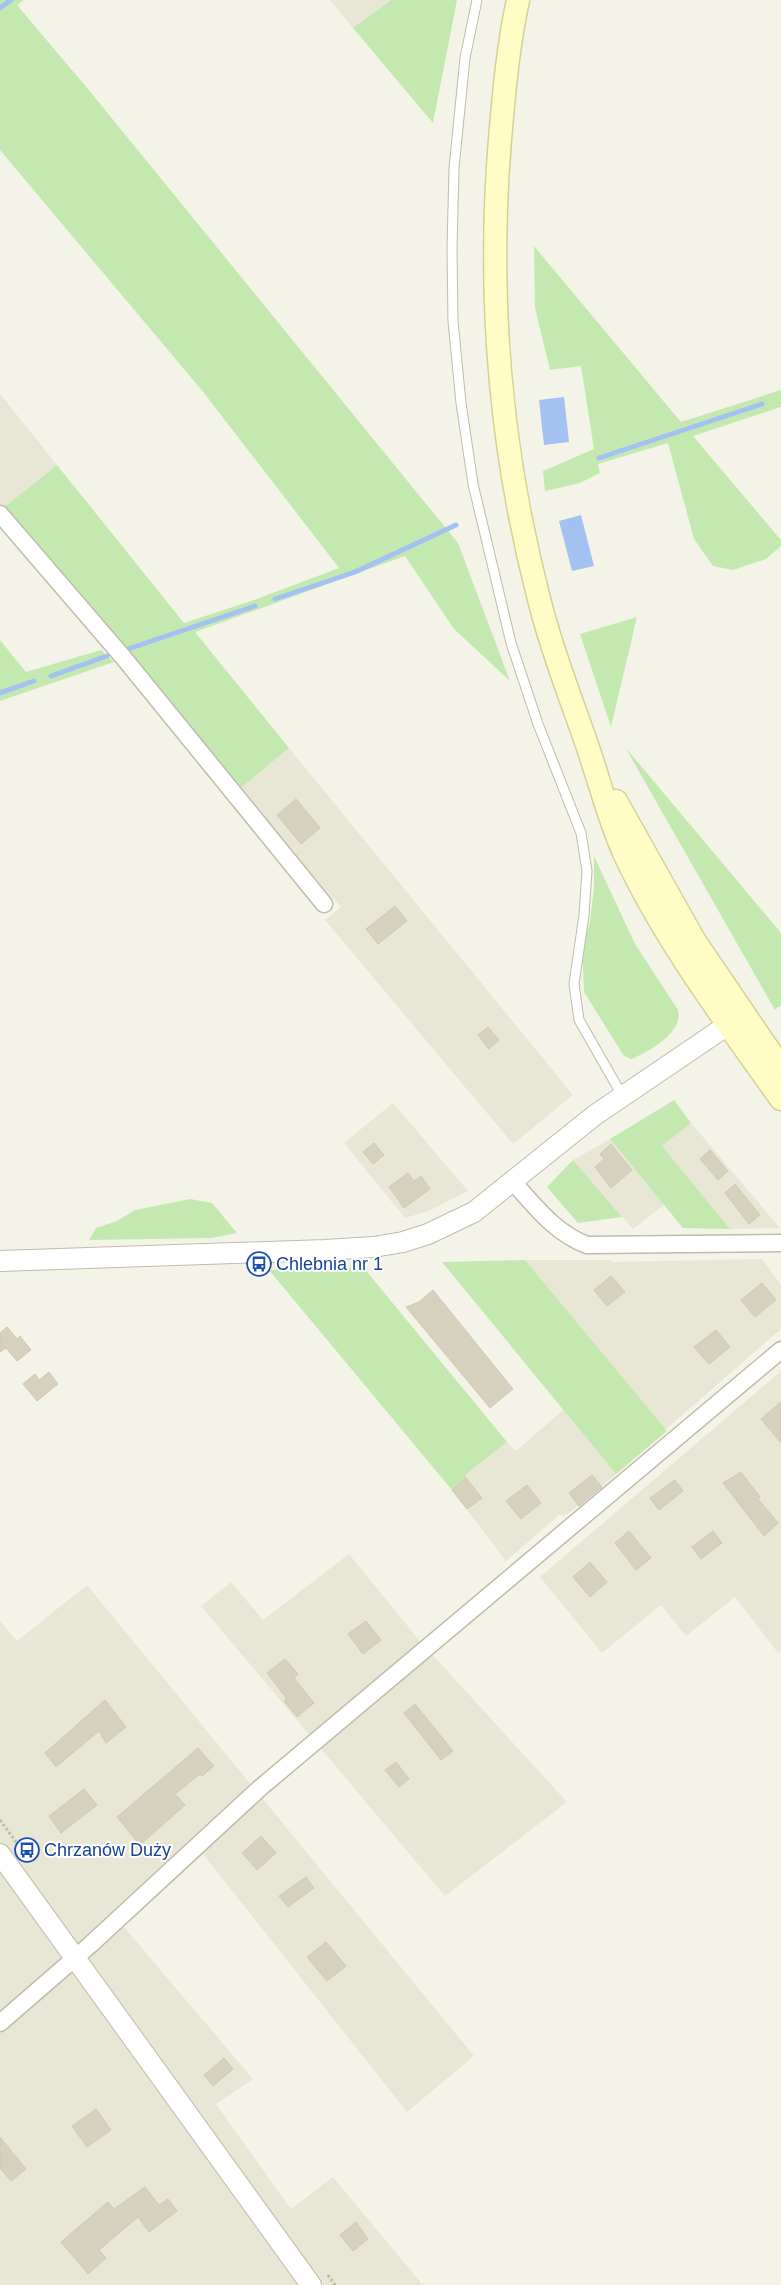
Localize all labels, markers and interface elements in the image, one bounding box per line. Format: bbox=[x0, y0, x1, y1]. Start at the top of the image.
bus stop icon: Chlebnia nr 1 bbox=[246, 1251, 272, 1277]
place label: Chlebnia nr 1 bbox=[276, 1254, 383, 1274]
bus stop icon: Chrzanów Duży bbox=[14, 1837, 40, 1863]
place label: Chrzanów Duży bbox=[44, 1840, 171, 1860]

